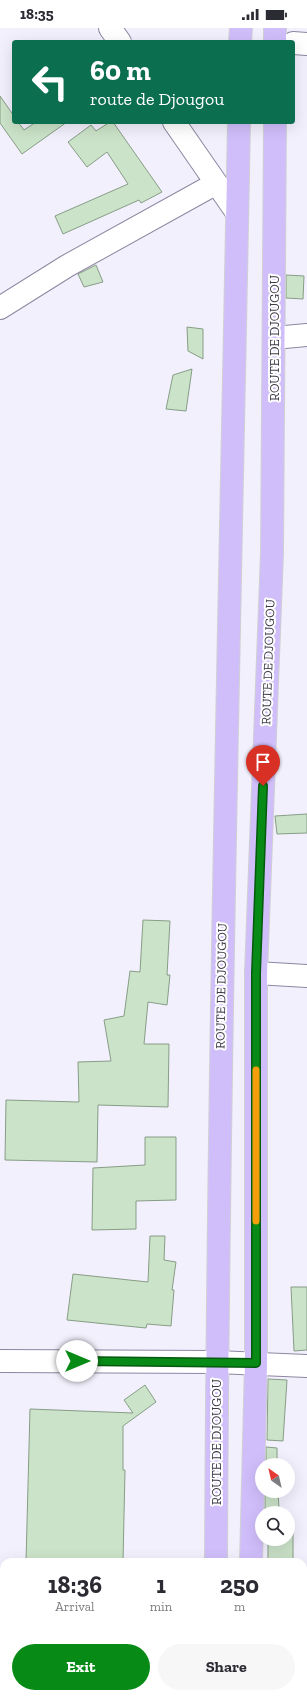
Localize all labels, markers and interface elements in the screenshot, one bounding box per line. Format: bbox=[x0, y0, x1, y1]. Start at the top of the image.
text: 18:35 bbox=[20, 5, 54, 23]
text: 60 m bbox=[90, 54, 151, 87]
icon: left bbox=[24, 56, 76, 108]
text: route de Djougou bbox=[90, 88, 224, 110]
street label: ROUTE DE DJOUGOU bbox=[267, 275, 282, 401]
street label: ROUTE DE DJOUGOU bbox=[258, 599, 278, 725]
pin bbox=[246, 745, 280, 786]
icon: arrive bbox=[252, 751, 274, 773]
street label: ROUTE DE DJOUGOU bbox=[212, 923, 230, 1049]
position arrow bbox=[56, 1340, 98, 1382]
street label: ROUTE DE DJOUGOU bbox=[209, 1379, 224, 1505]
north arrow bbox=[255, 1458, 295, 1498]
map controls bbox=[255, 1458, 295, 1546]
button: search bbox=[255, 1506, 295, 1546]
text: 18:36 bbox=[48, 1570, 102, 1599]
text: 1 bbox=[156, 1570, 166, 1599]
text: 250 bbox=[220, 1570, 259, 1599]
text: Arrival bbox=[55, 1599, 95, 1614]
text: min bbox=[150, 1599, 172, 1614]
text: m bbox=[234, 1599, 245, 1614]
button: Exit bbox=[12, 1644, 150, 1690]
button: Share bbox=[158, 1644, 295, 1690]

